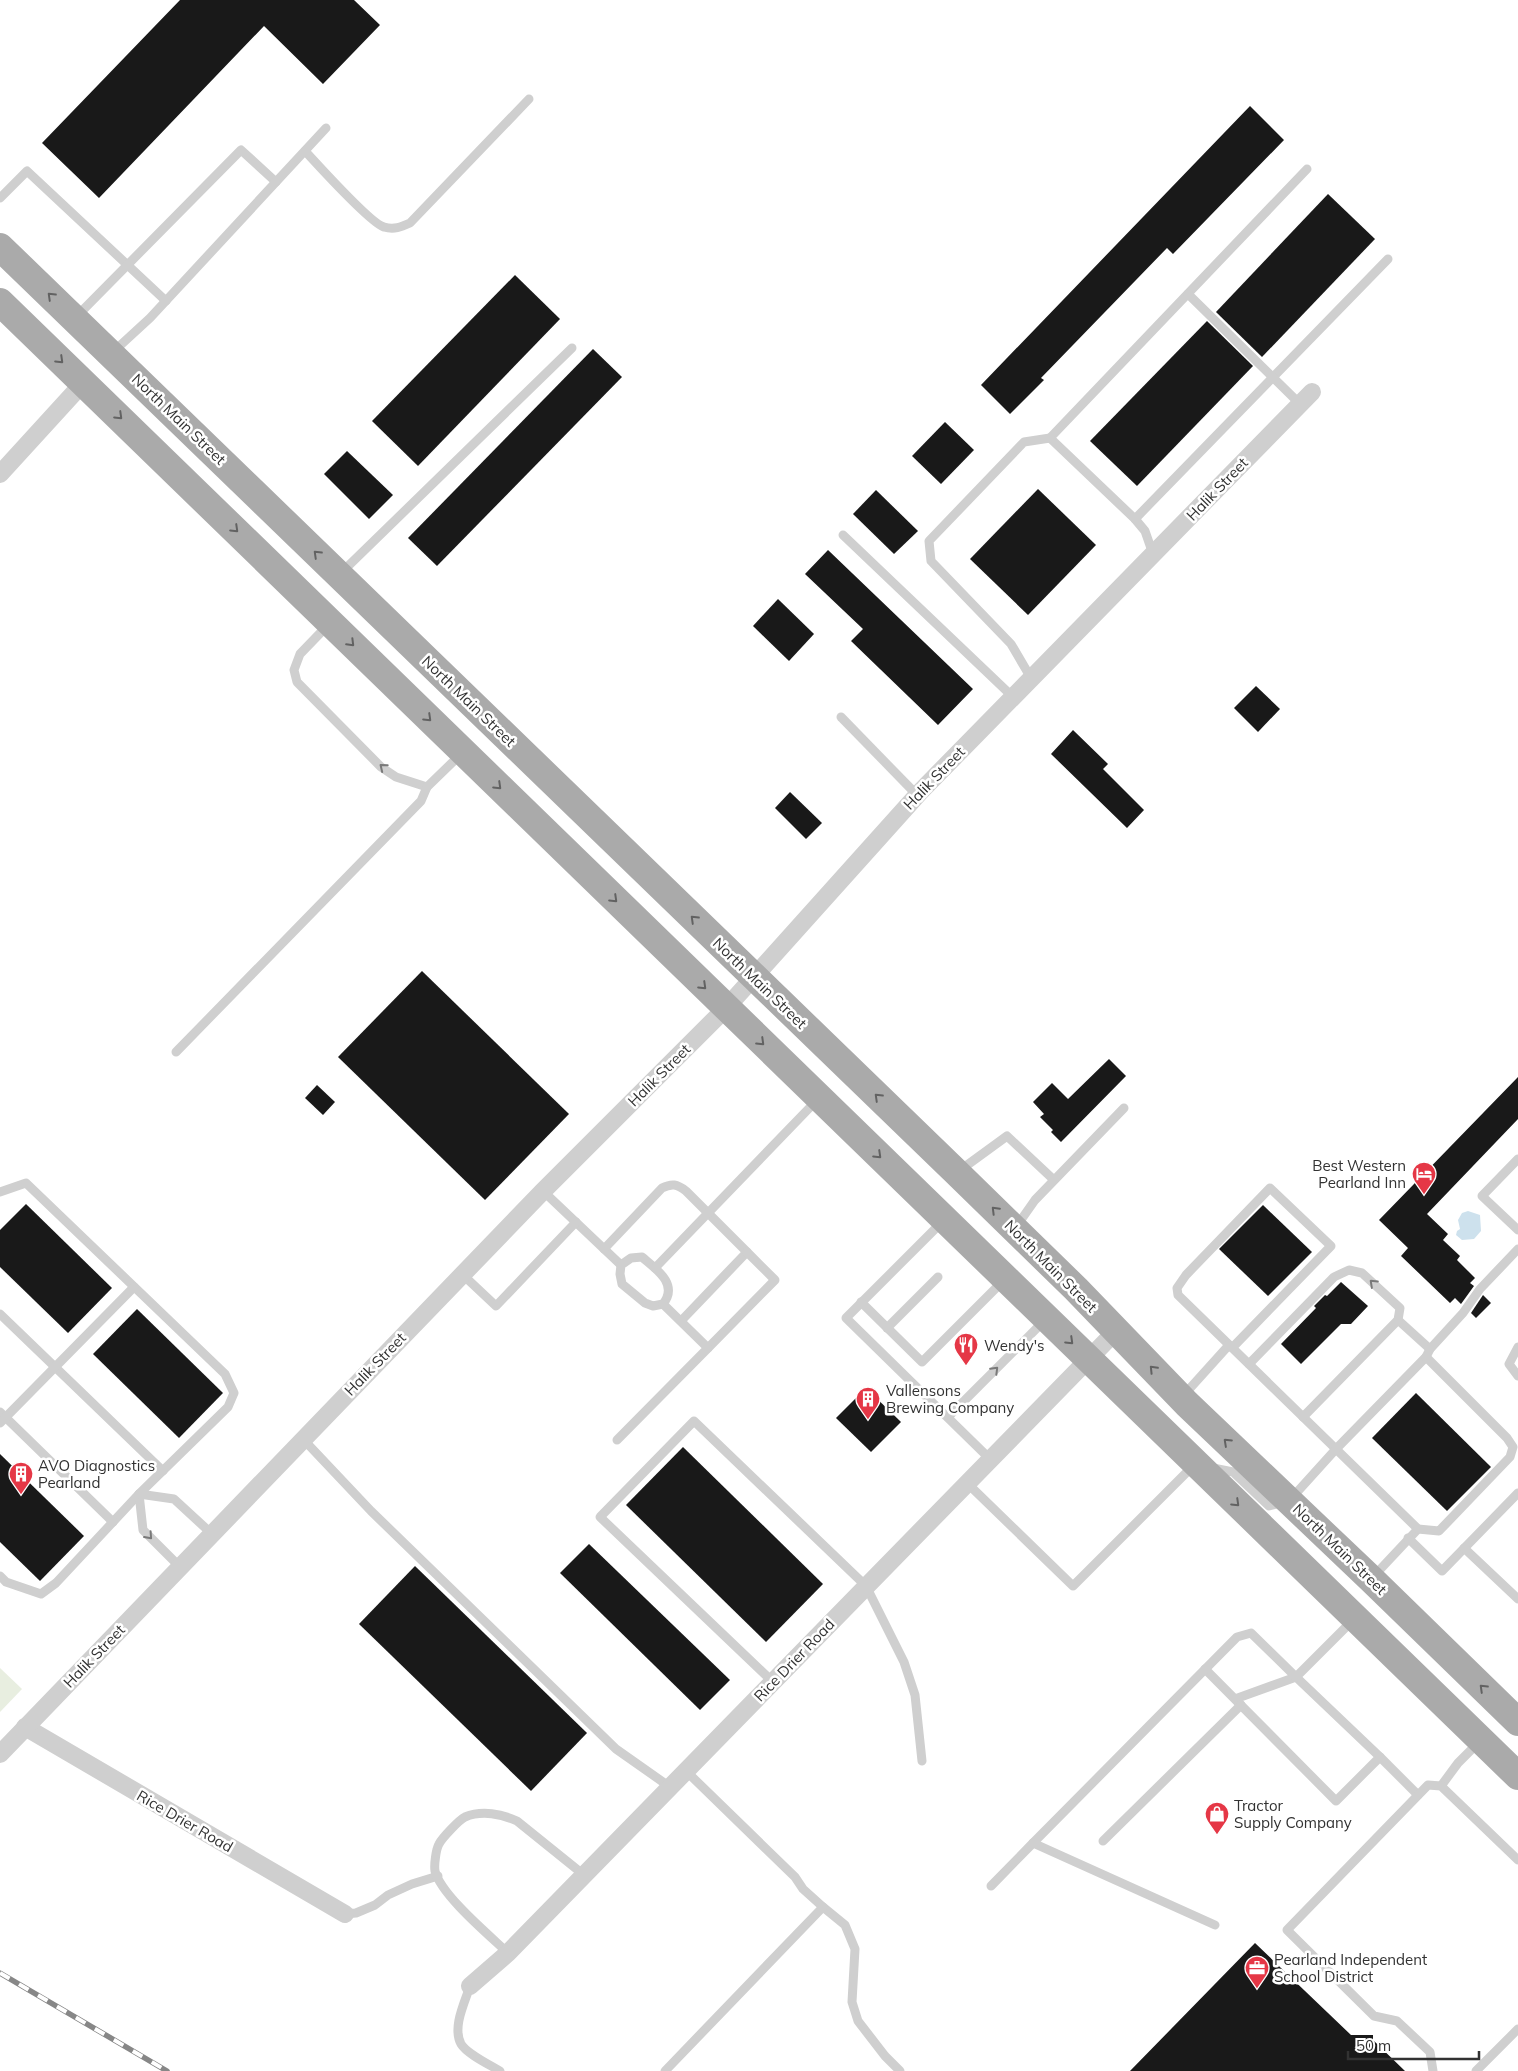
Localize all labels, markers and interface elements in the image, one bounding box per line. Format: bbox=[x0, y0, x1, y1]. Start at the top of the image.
one-way arrow bbox=[47, 293, 56, 302]
one-way arrow bbox=[55, 354, 64, 363]
street label: North Main Street bbox=[128, 369, 230, 469]
one-way arrow bbox=[113, 410, 122, 419]
street label: Halik Street bbox=[1182, 453, 1252, 525]
one-way arrow bbox=[229, 523, 238, 532]
one-way arrow bbox=[314, 551, 323, 560]
one-way arrow bbox=[346, 637, 355, 646]
street label: North Main Street bbox=[418, 651, 520, 751]
one-way arrow bbox=[422, 712, 431, 721]
street label: Halik Street bbox=[899, 742, 969, 814]
one-way arrow bbox=[380, 765, 389, 773]
one-way arrow bbox=[492, 780, 501, 789]
one-way arrow bbox=[609, 894, 618, 903]
one-way arrow bbox=[690, 916, 699, 925]
street label: North Main Street bbox=[709, 933, 811, 1033]
one-way arrow bbox=[698, 980, 707, 989]
one-way arrow bbox=[755, 1036, 764, 1045]
street label: Halik Street bbox=[624, 1040, 694, 1110]
one-way arrow bbox=[875, 1094, 884, 1103]
one-way arrow bbox=[872, 1149, 881, 1158]
place label: Best Western Pearland Inn bbox=[1312, 1156, 1406, 1192]
hotel icon: Best Western Pearland Inn bbox=[1411, 1161, 1437, 1195]
one-way arrow bbox=[992, 1207, 1001, 1216]
street label: North Main Street bbox=[1001, 1216, 1101, 1316]
one-way arrow bbox=[1369, 1280, 1378, 1289]
street label: Halik Street bbox=[340, 1328, 410, 1400]
restaurant icon: Wendy's bbox=[953, 1332, 979, 1366]
one-way arrow bbox=[1064, 1335, 1073, 1344]
place label: Wendy's bbox=[984, 1336, 1044, 1355]
one-way arrow bbox=[1149, 1366, 1158, 1375]
one-way arrow bbox=[989, 1367, 998, 1376]
place label: Vallensons Brewing Company bbox=[886, 1381, 1014, 1417]
building icon: Vallensons Brewing Company bbox=[855, 1386, 881, 1420]
one-way arrow bbox=[1224, 1439, 1233, 1448]
place label: AVO Diagnostics Pearland bbox=[38, 1456, 155, 1492]
building icon: AVO Diagnostics Pearland bbox=[8, 1461, 34, 1495]
one-way arrow bbox=[1231, 1497, 1240, 1506]
street label: North Main Street bbox=[1289, 1499, 1391, 1599]
one-way arrow bbox=[143, 1530, 152, 1539]
street label: Rice Drier Road bbox=[750, 1615, 838, 1705]
street label: Halik Street bbox=[59, 1620, 129, 1692]
one-way arrow bbox=[1480, 1685, 1489, 1694]
street label: Rice Drier Road bbox=[134, 1786, 236, 1856]
place label: Tractor Supply Company bbox=[1234, 1796, 1352, 1832]
shop icon: Tractor Supply Company bbox=[1204, 1801, 1230, 1835]
place label: Pearland Independent School District bbox=[1274, 1950, 1427, 1986]
office icon: Pearland Independent School District bbox=[1244, 1955, 1270, 1989]
scale bar bbox=[1348, 2028, 1479, 2060]
text: 50 m bbox=[1356, 2036, 1391, 2055]

